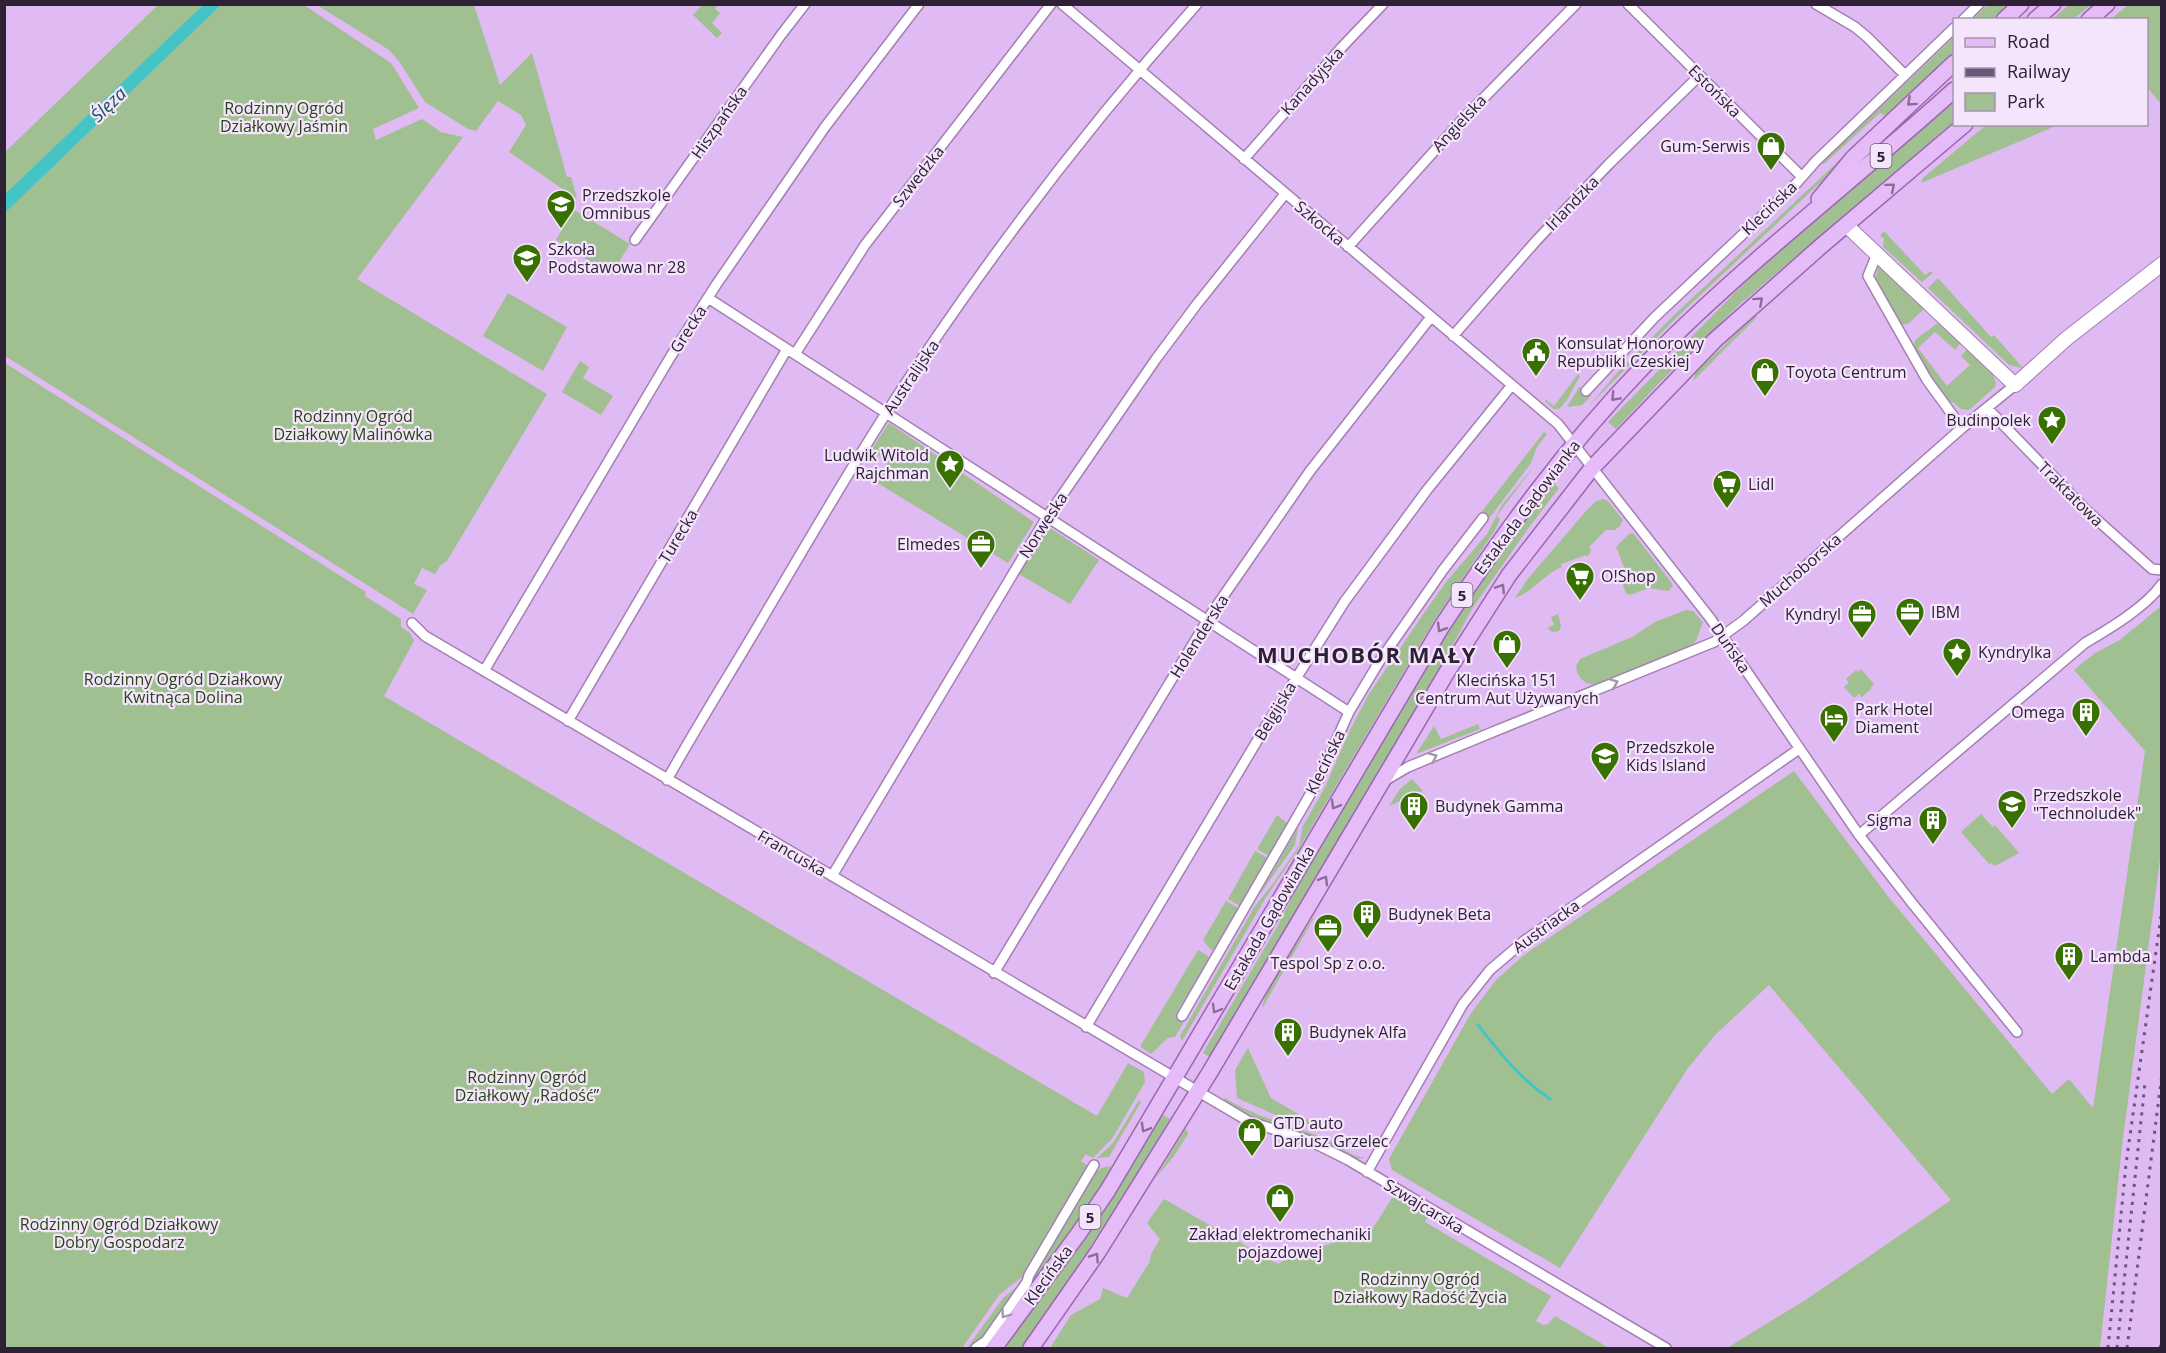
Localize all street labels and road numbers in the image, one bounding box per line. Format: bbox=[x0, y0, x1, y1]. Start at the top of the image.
street label: Kanadyjska bbox=[1276, 42, 1348, 120]
street label: Estońska bbox=[1684, 60, 1746, 122]
street label: Hiszpańska bbox=[686, 81, 752, 163]
street label: Angielska bbox=[1427, 90, 1491, 156]
street label: Szwedzka bbox=[887, 141, 949, 211]
road number: 5 bbox=[1870, 144, 1892, 168]
street label: Irlandzka bbox=[1540, 171, 1604, 235]
street label: Klecińska bbox=[1736, 176, 1802, 240]
street label: Szkocka bbox=[1290, 196, 1350, 250]
street label: Grecka bbox=[665, 301, 711, 357]
street label: Australijska bbox=[878, 335, 944, 419]
street label: Estakada Gądowianka bbox=[1469, 435, 1585, 579]
street label: Traktatowa bbox=[2034, 457, 2108, 531]
street label: Norweska bbox=[1013, 488, 1073, 562]
street label: Turecka bbox=[653, 505, 703, 567]
street label: Muchoborska bbox=[1754, 528, 1846, 612]
road number: 5 bbox=[1452, 583, 1472, 607]
street label: Holenderska bbox=[1165, 590, 1233, 682]
street label: Duńska bbox=[1706, 619, 1756, 677]
street label: Belgijska bbox=[1249, 677, 1301, 745]
street label: Klecińska bbox=[1300, 726, 1350, 798]
street label: Francuska bbox=[754, 824, 830, 882]
street label: Estakada Gądowianka bbox=[1219, 842, 1319, 994]
street label: Austriacka bbox=[1508, 894, 1584, 958]
street label: Szwajcarska bbox=[1380, 1173, 1468, 1239]
road number: 5 bbox=[1080, 1205, 1100, 1229]
street label: Klecińska bbox=[1019, 1241, 1077, 1309]

